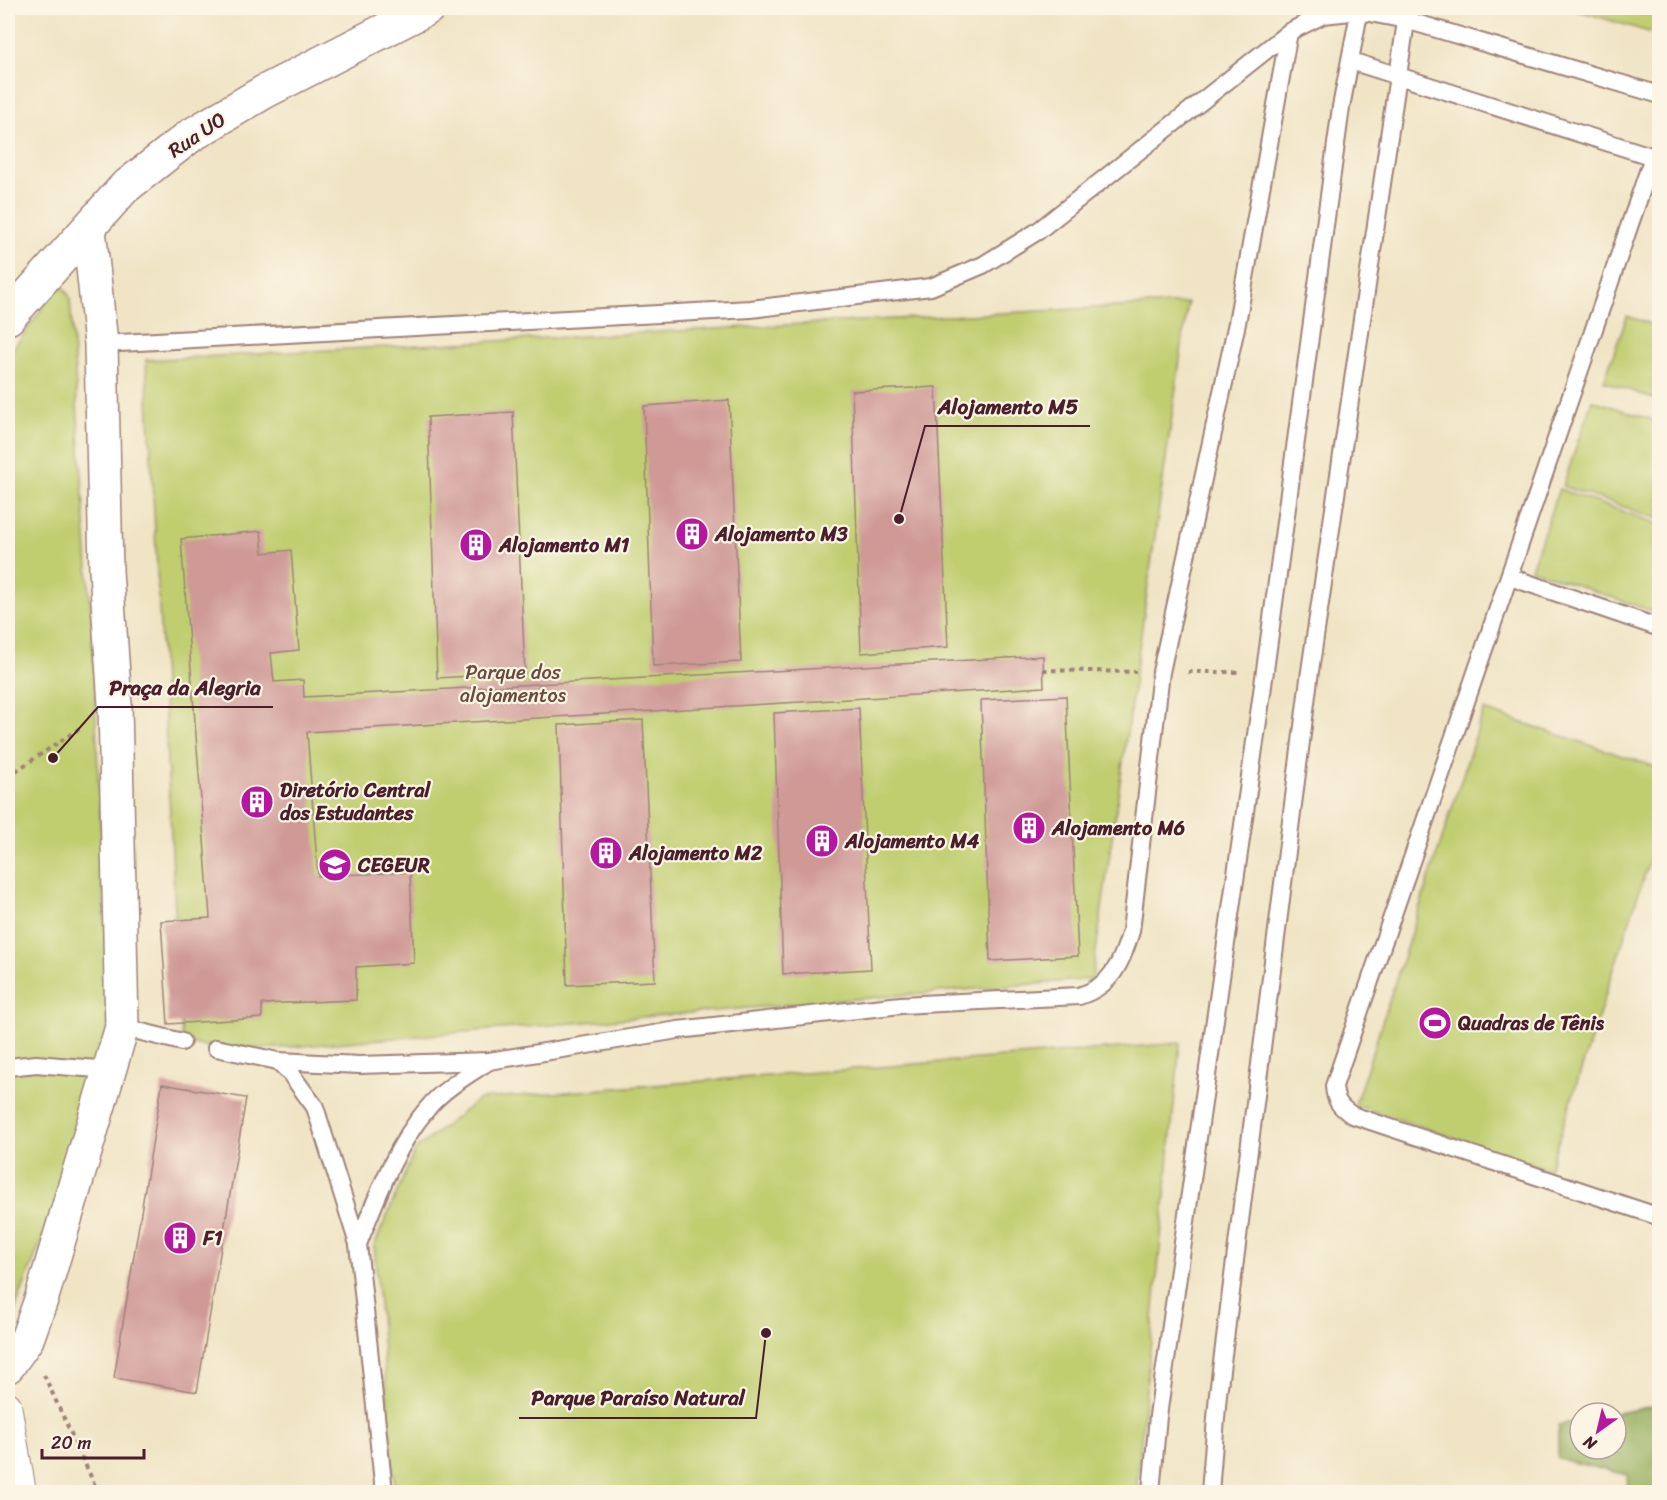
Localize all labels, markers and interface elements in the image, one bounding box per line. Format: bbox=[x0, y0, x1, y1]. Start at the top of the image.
street label: Rua UO bbox=[161, 102, 233, 167]
callout: Alojamento M5 bbox=[925, 387, 1090, 426]
text: Alojamento M5 bbox=[937, 388, 1078, 426]
building icon: Alojamento M3 bbox=[674, 516, 710, 552]
place label: Alojamento M3 bbox=[714, 517, 848, 552]
building icon: Alojamento M1 bbox=[458, 527, 494, 563]
place label: Alojamento M1 bbox=[498, 528, 630, 563]
park label: Parque dos alojamentos bbox=[460, 655, 567, 713]
callout: Praça da Alegria bbox=[98, 668, 273, 707]
text: Praça da Alegria bbox=[109, 669, 261, 707]
place label: Diretório Central dos Estudantes bbox=[280, 773, 431, 831]
building icon: Diretório Central dos Estudantes bbox=[239, 784, 275, 820]
building icon: Alojamento M6 bbox=[1011, 810, 1047, 846]
place label: Alojamento M6 bbox=[1051, 811, 1185, 846]
building icon: Alojamento M4 bbox=[804, 823, 840, 859]
place label: Alojamento M4 bbox=[844, 824, 980, 859]
building icon: Alojamento M2 bbox=[588, 835, 624, 871]
place label: Alojamento M2 bbox=[628, 836, 763, 871]
school or university icon: CEGEUR bbox=[317, 847, 353, 883]
place label: CEGEUR bbox=[357, 848, 430, 883]
sports icon: Quadras de Tênis bbox=[1417, 1005, 1453, 1041]
place label: Quadras de Tênis bbox=[1458, 1006, 1605, 1041]
building icon: F1 bbox=[162, 1220, 198, 1256]
place label: F1 bbox=[202, 1221, 223, 1256]
callout: Parque Paraíso Natural bbox=[519, 1379, 756, 1418]
text: Parque Paraíso Natural bbox=[531, 1379, 746, 1417]
north arrow bbox=[1568, 1401, 1628, 1461]
scale bar bbox=[42, 1422, 144, 1460]
text: 20 m bbox=[51, 1427, 91, 1459]
text: N bbox=[1576, 1427, 1603, 1459]

